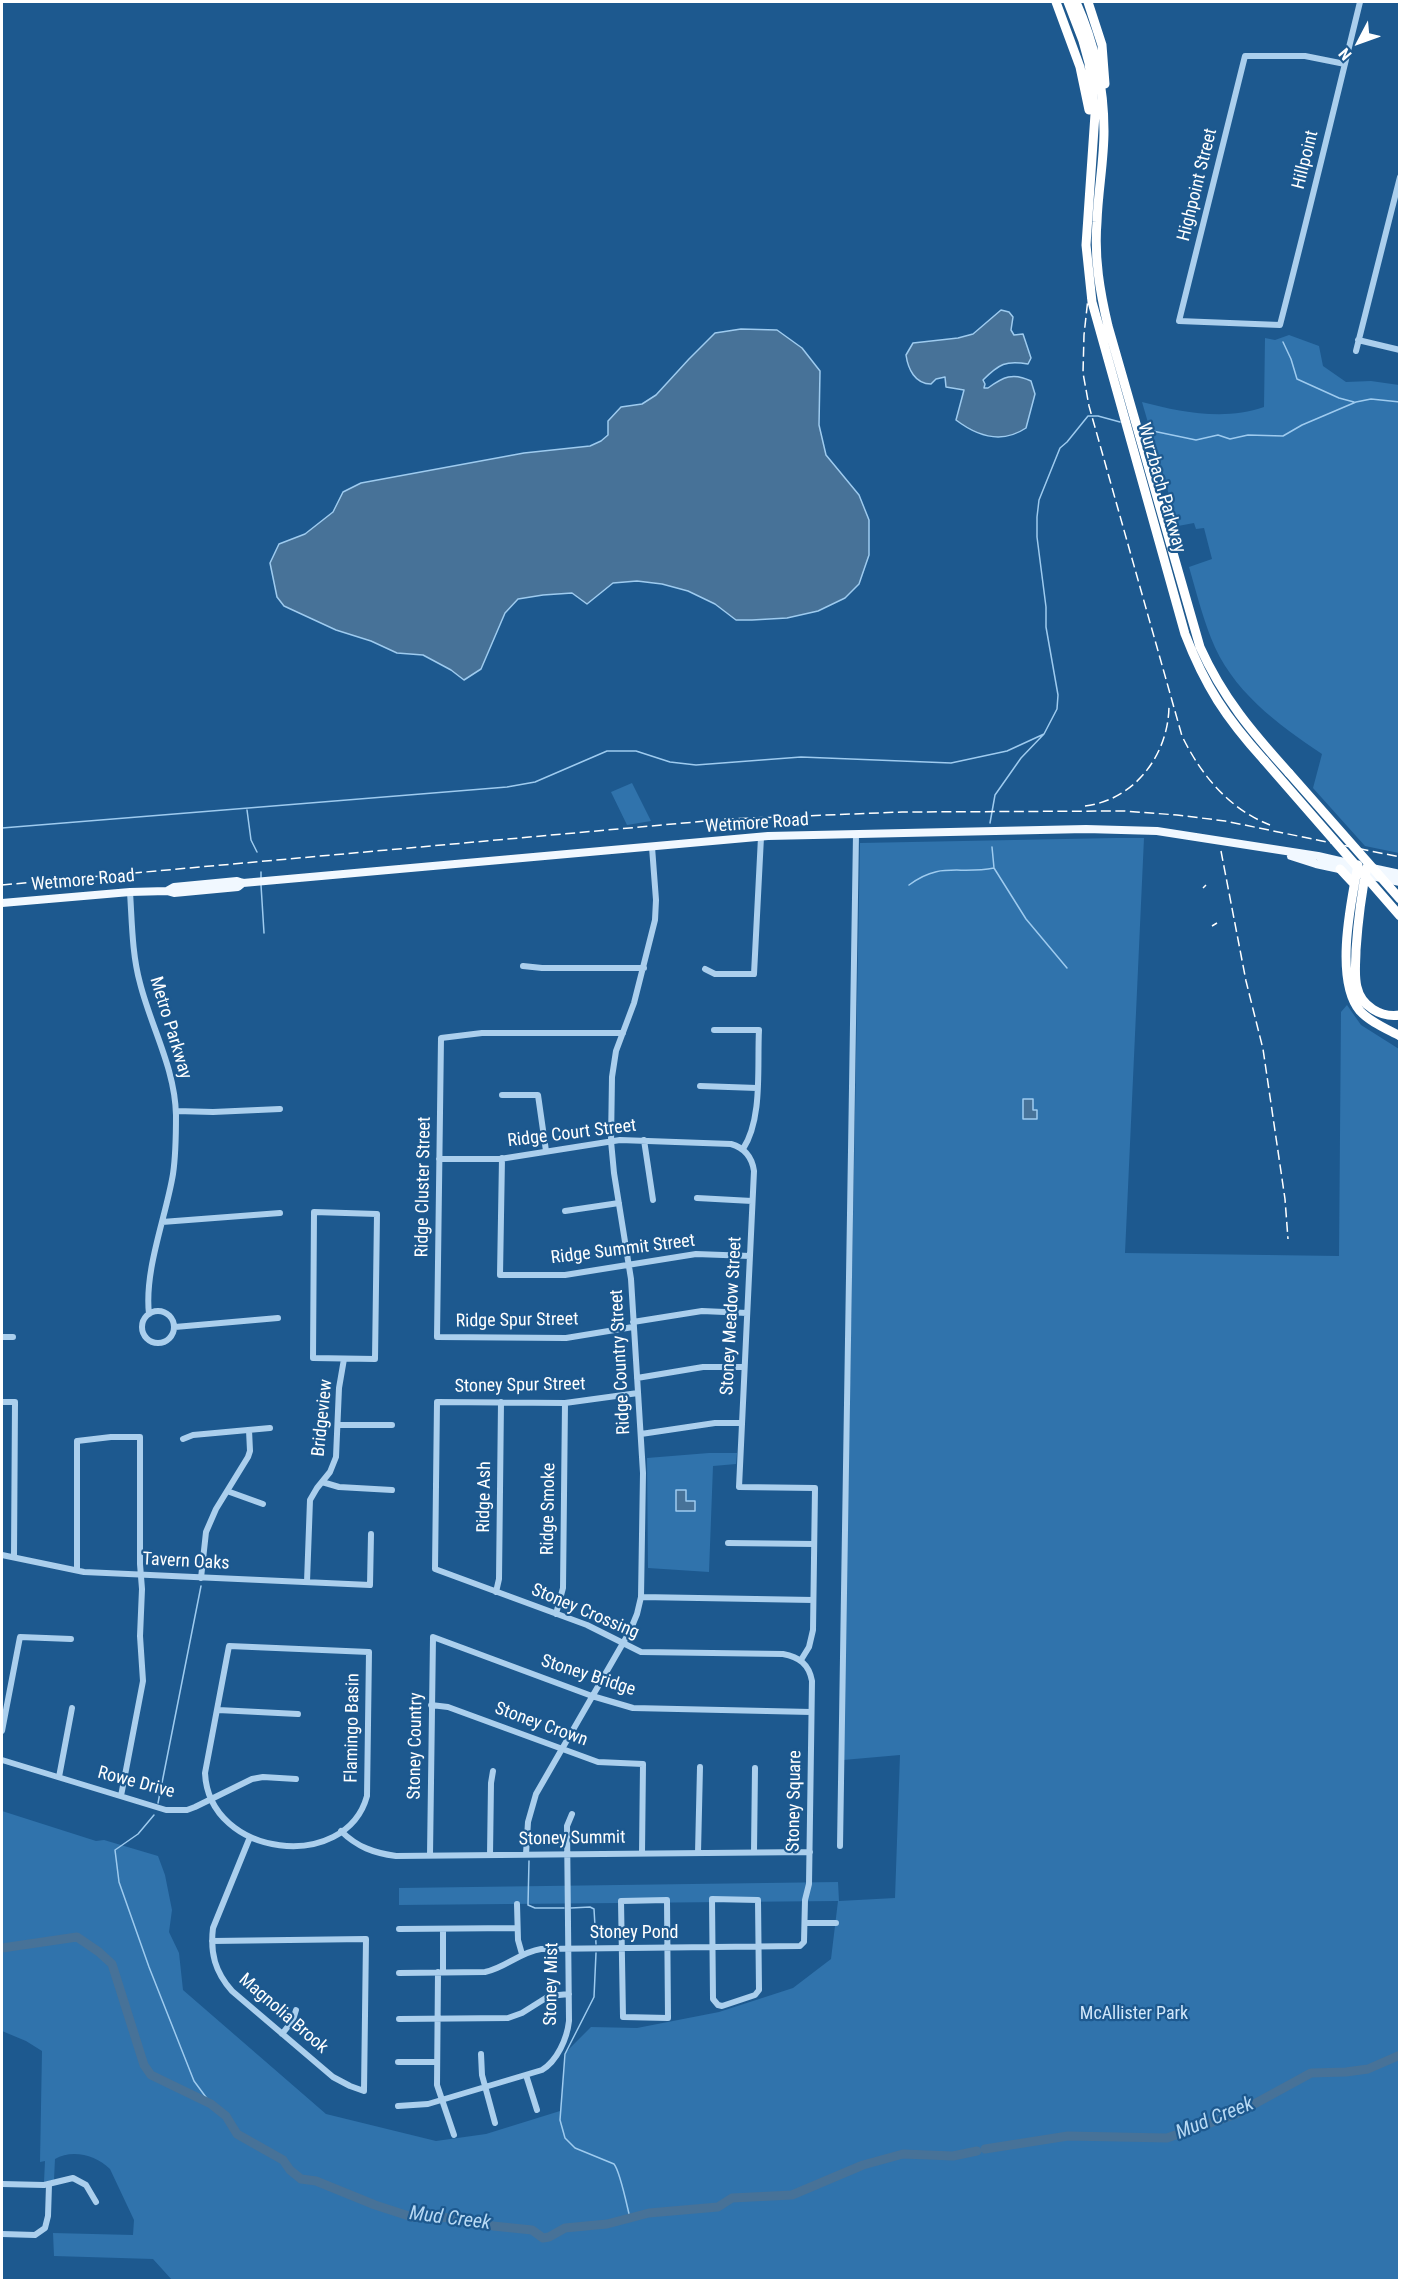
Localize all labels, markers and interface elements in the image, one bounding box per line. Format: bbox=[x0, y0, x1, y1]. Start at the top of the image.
north arrow bbox=[1329, 12, 1389, 72]
text: N bbox=[1335, 44, 1355, 64]
street label: Highpoint Street bbox=[1174, 126, 1222, 244]
street label: Hillpoint bbox=[1288, 128, 1324, 192]
street label: Wurzbach Parkway bbox=[1132, 421, 1190, 555]
street label: Wetmore Road bbox=[704, 810, 810, 838]
street label: Wetmore Road bbox=[30, 866, 136, 896]
street label: Metro Parkway bbox=[144, 974, 196, 1082]
street label: Ridge Court Street bbox=[506, 1115, 638, 1153]
street label: Ridge Cluster Street bbox=[412, 1116, 436, 1258]
street label: Ridge Summit Street bbox=[550, 1230, 696, 1270]
street label: Stoney Meadow Street bbox=[717, 1236, 747, 1396]
street label: Ridge Country Street bbox=[606, 1289, 636, 1435]
street label: Ridge Spur Street bbox=[455, 1309, 579, 1333]
street label: Stoney Spur Street bbox=[454, 1374, 586, 1398]
street label: Bridgeview bbox=[308, 1378, 338, 1458]
street label: Ridge Ash bbox=[474, 1461, 496, 1533]
street label: Ridge Smoke bbox=[537, 1463, 561, 1555]
street label: Tavern Oaks bbox=[142, 1549, 230, 1575]
street label: Stoney Crossing bbox=[528, 1580, 642, 1644]
street label: Stoney Bridge bbox=[538, 1651, 638, 1701]
street label: Flamingo Basin bbox=[341, 1673, 365, 1783]
street label: Stoney Country bbox=[404, 1692, 428, 1800]
street label: Stoney Crown bbox=[492, 1698, 590, 1752]
street label: Stoney Square bbox=[783, 1750, 807, 1852]
street label: Rowe Drive bbox=[95, 1762, 177, 1804]
street label: Stoney Summit bbox=[518, 1827, 626, 1851]
street label: Stoney Pond bbox=[590, 1922, 678, 1944]
street label: Stoney Mist bbox=[540, 1942, 564, 2026]
street label: Magnolia Brook bbox=[234, 1969, 332, 2059]
park label: McAllister Park bbox=[1080, 2003, 1188, 2025]
water label: Mud Creek bbox=[1173, 2093, 1257, 2145]
water label: Mud Creek bbox=[408, 2202, 492, 2236]

